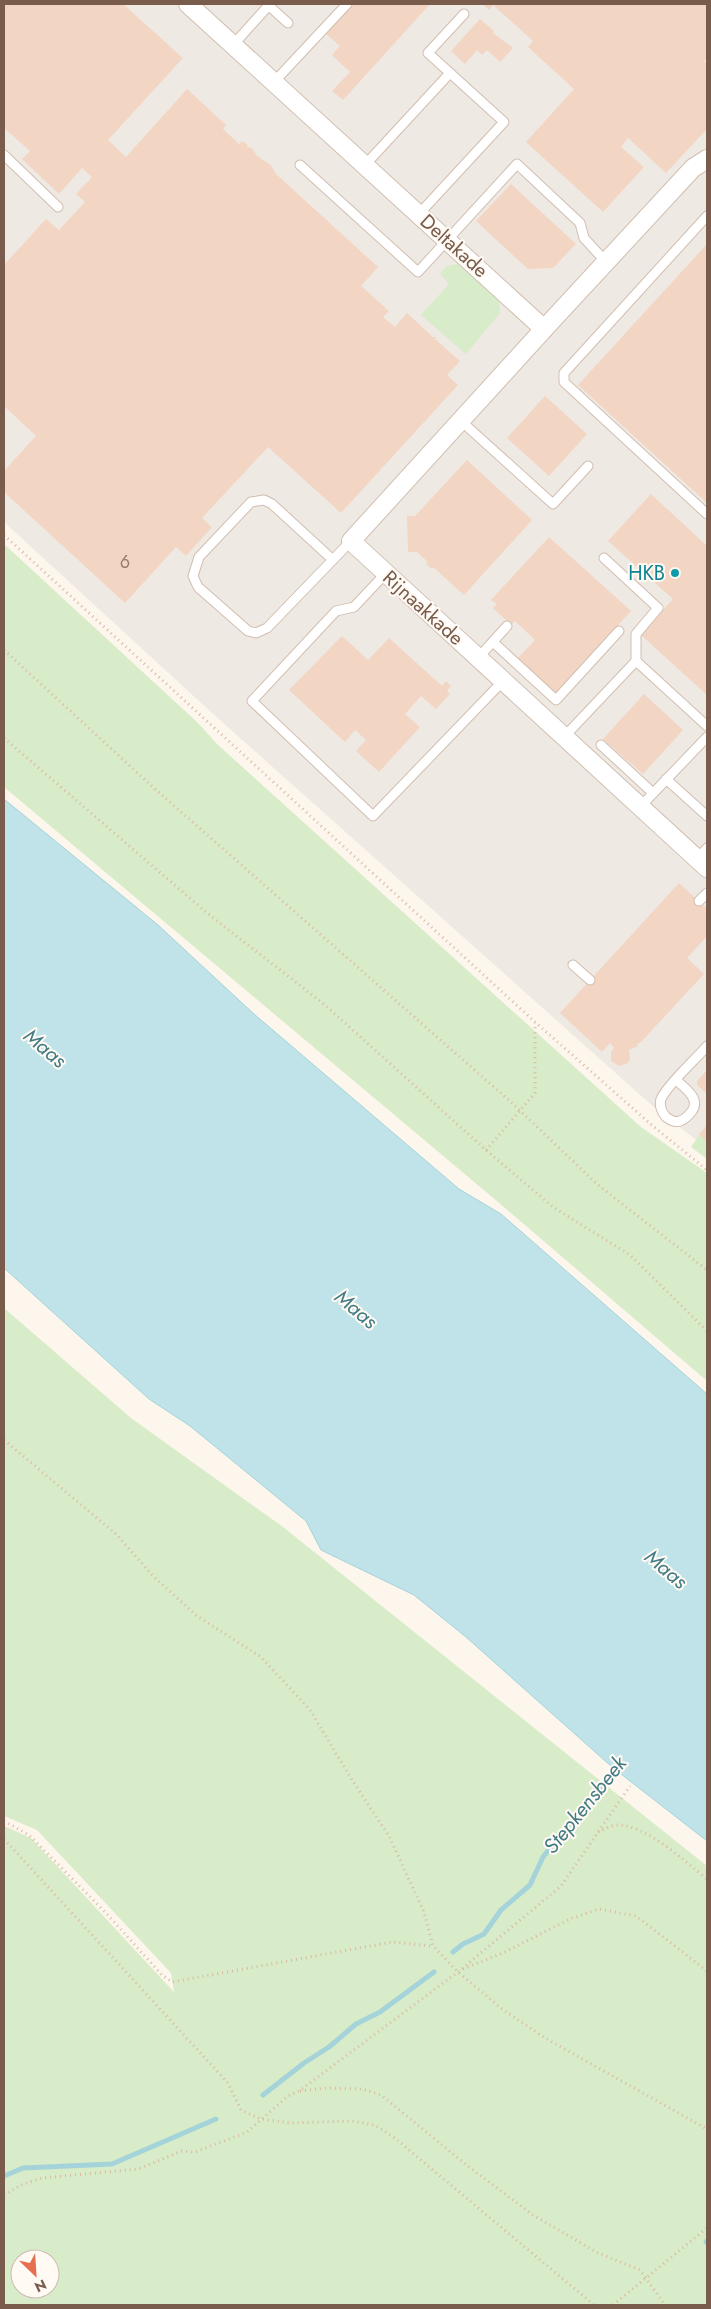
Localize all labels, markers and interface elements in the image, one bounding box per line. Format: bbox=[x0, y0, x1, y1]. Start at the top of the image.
street label: Deltakade bbox=[413, 207, 495, 285]
house number: 6 bbox=[120, 549, 130, 575]
place label: HKB bbox=[628, 559, 665, 588]
street label: Rijnaakkade bbox=[376, 564, 470, 652]
marker: HKB bbox=[669, 567, 681, 579]
water label: Maas bbox=[17, 1021, 74, 1075]
water label: Maas bbox=[328, 1282, 385, 1336]
water label: Maas bbox=[638, 1542, 695, 1596]
water label: Stepkensbeek bbox=[536, 1749, 634, 1860]
north arrow bbox=[10, 2249, 60, 2299]
text: N bbox=[31, 2274, 50, 2297]

